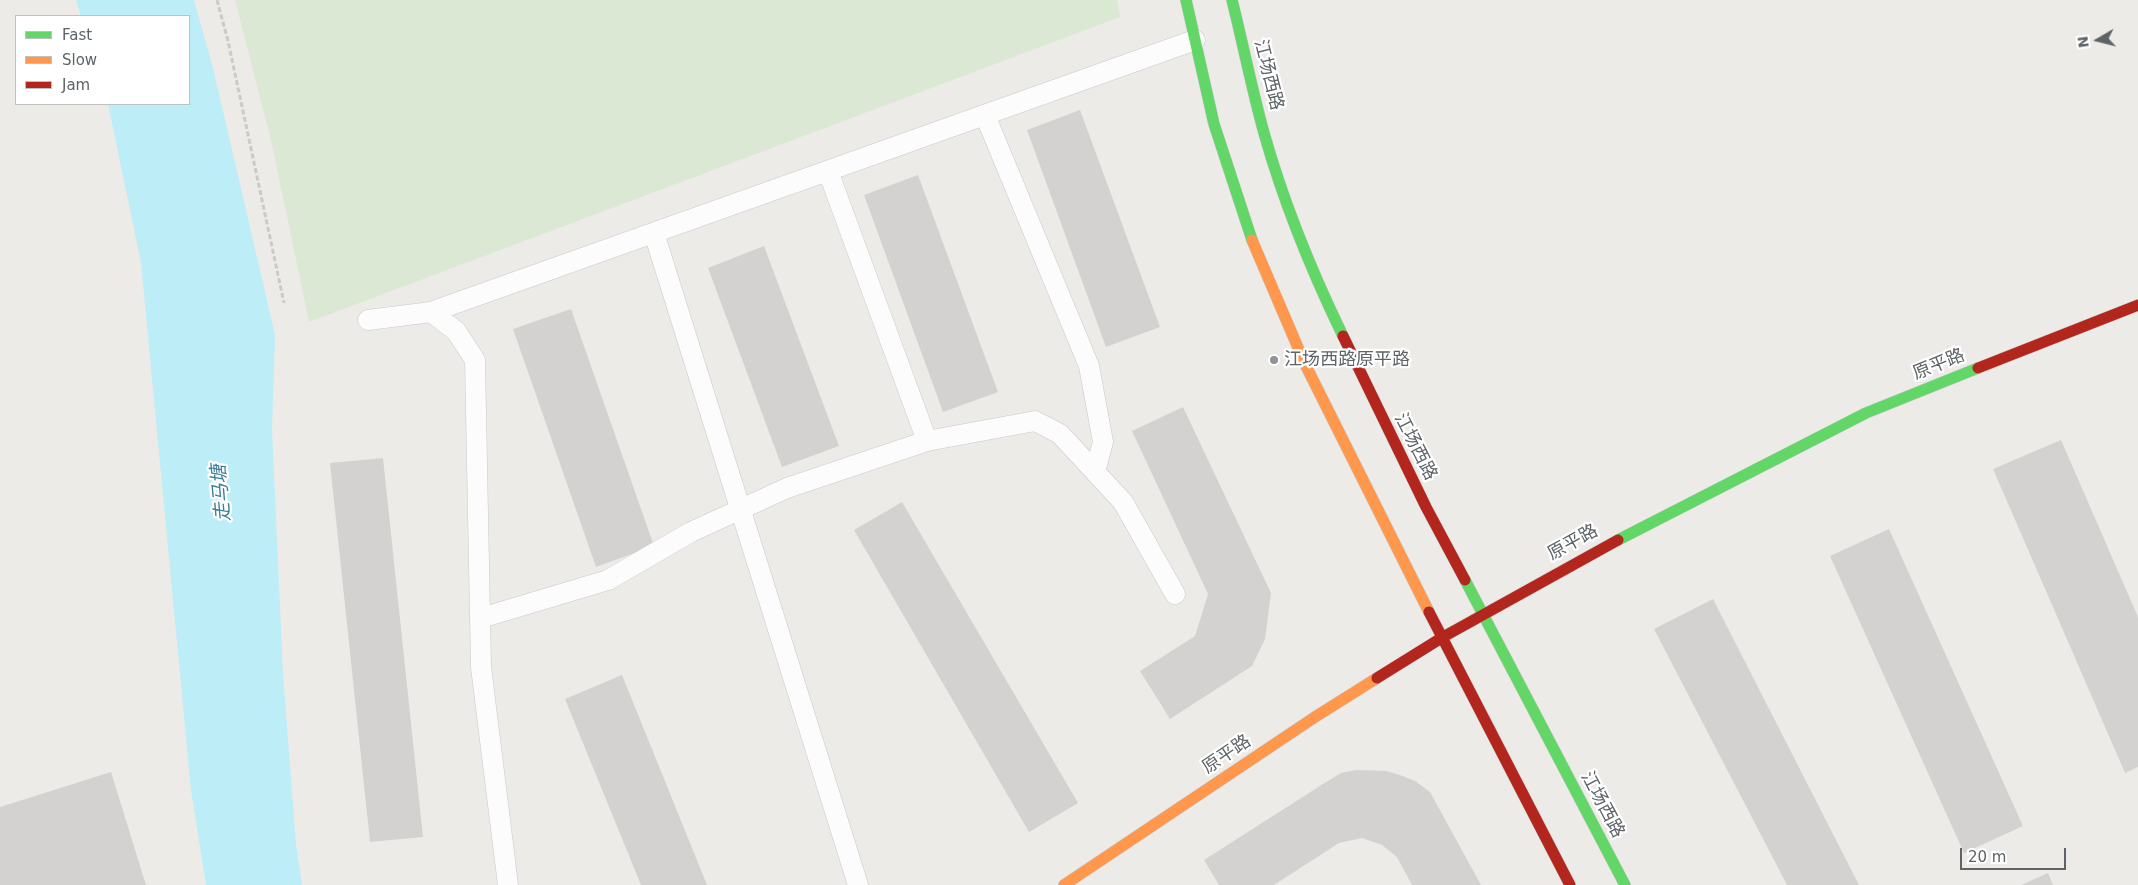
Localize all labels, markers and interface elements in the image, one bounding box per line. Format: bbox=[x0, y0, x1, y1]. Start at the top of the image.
legend bbox=[15, 15, 190, 105]
north arrow bbox=[2073, 15, 2123, 65]
text: Fast bbox=[62, 26, 92, 44]
text: N bbox=[2074, 35, 2092, 49]
street label: 江场西路 bbox=[1249, 37, 1287, 113]
text: Slow bbox=[62, 51, 97, 69]
text: Jam bbox=[62, 76, 90, 94]
street label: 原平路 bbox=[1910, 345, 1968, 385]
place label: 江场西路原平路 bbox=[1284, 349, 1410, 371]
marker: 江场西路原平路 bbox=[1268, 354, 1280, 366]
street label: 江场西路 bbox=[1389, 410, 1441, 484]
water label: 走马塘 bbox=[208, 464, 236, 522]
street label: 原平路 bbox=[1544, 520, 1602, 566]
street label: 原平路 bbox=[1199, 731, 1255, 779]
street label: 江场西路 bbox=[1576, 768, 1628, 842]
scale bar bbox=[1963, 838, 2069, 870]
text: 20 m bbox=[1968, 848, 2006, 866]

